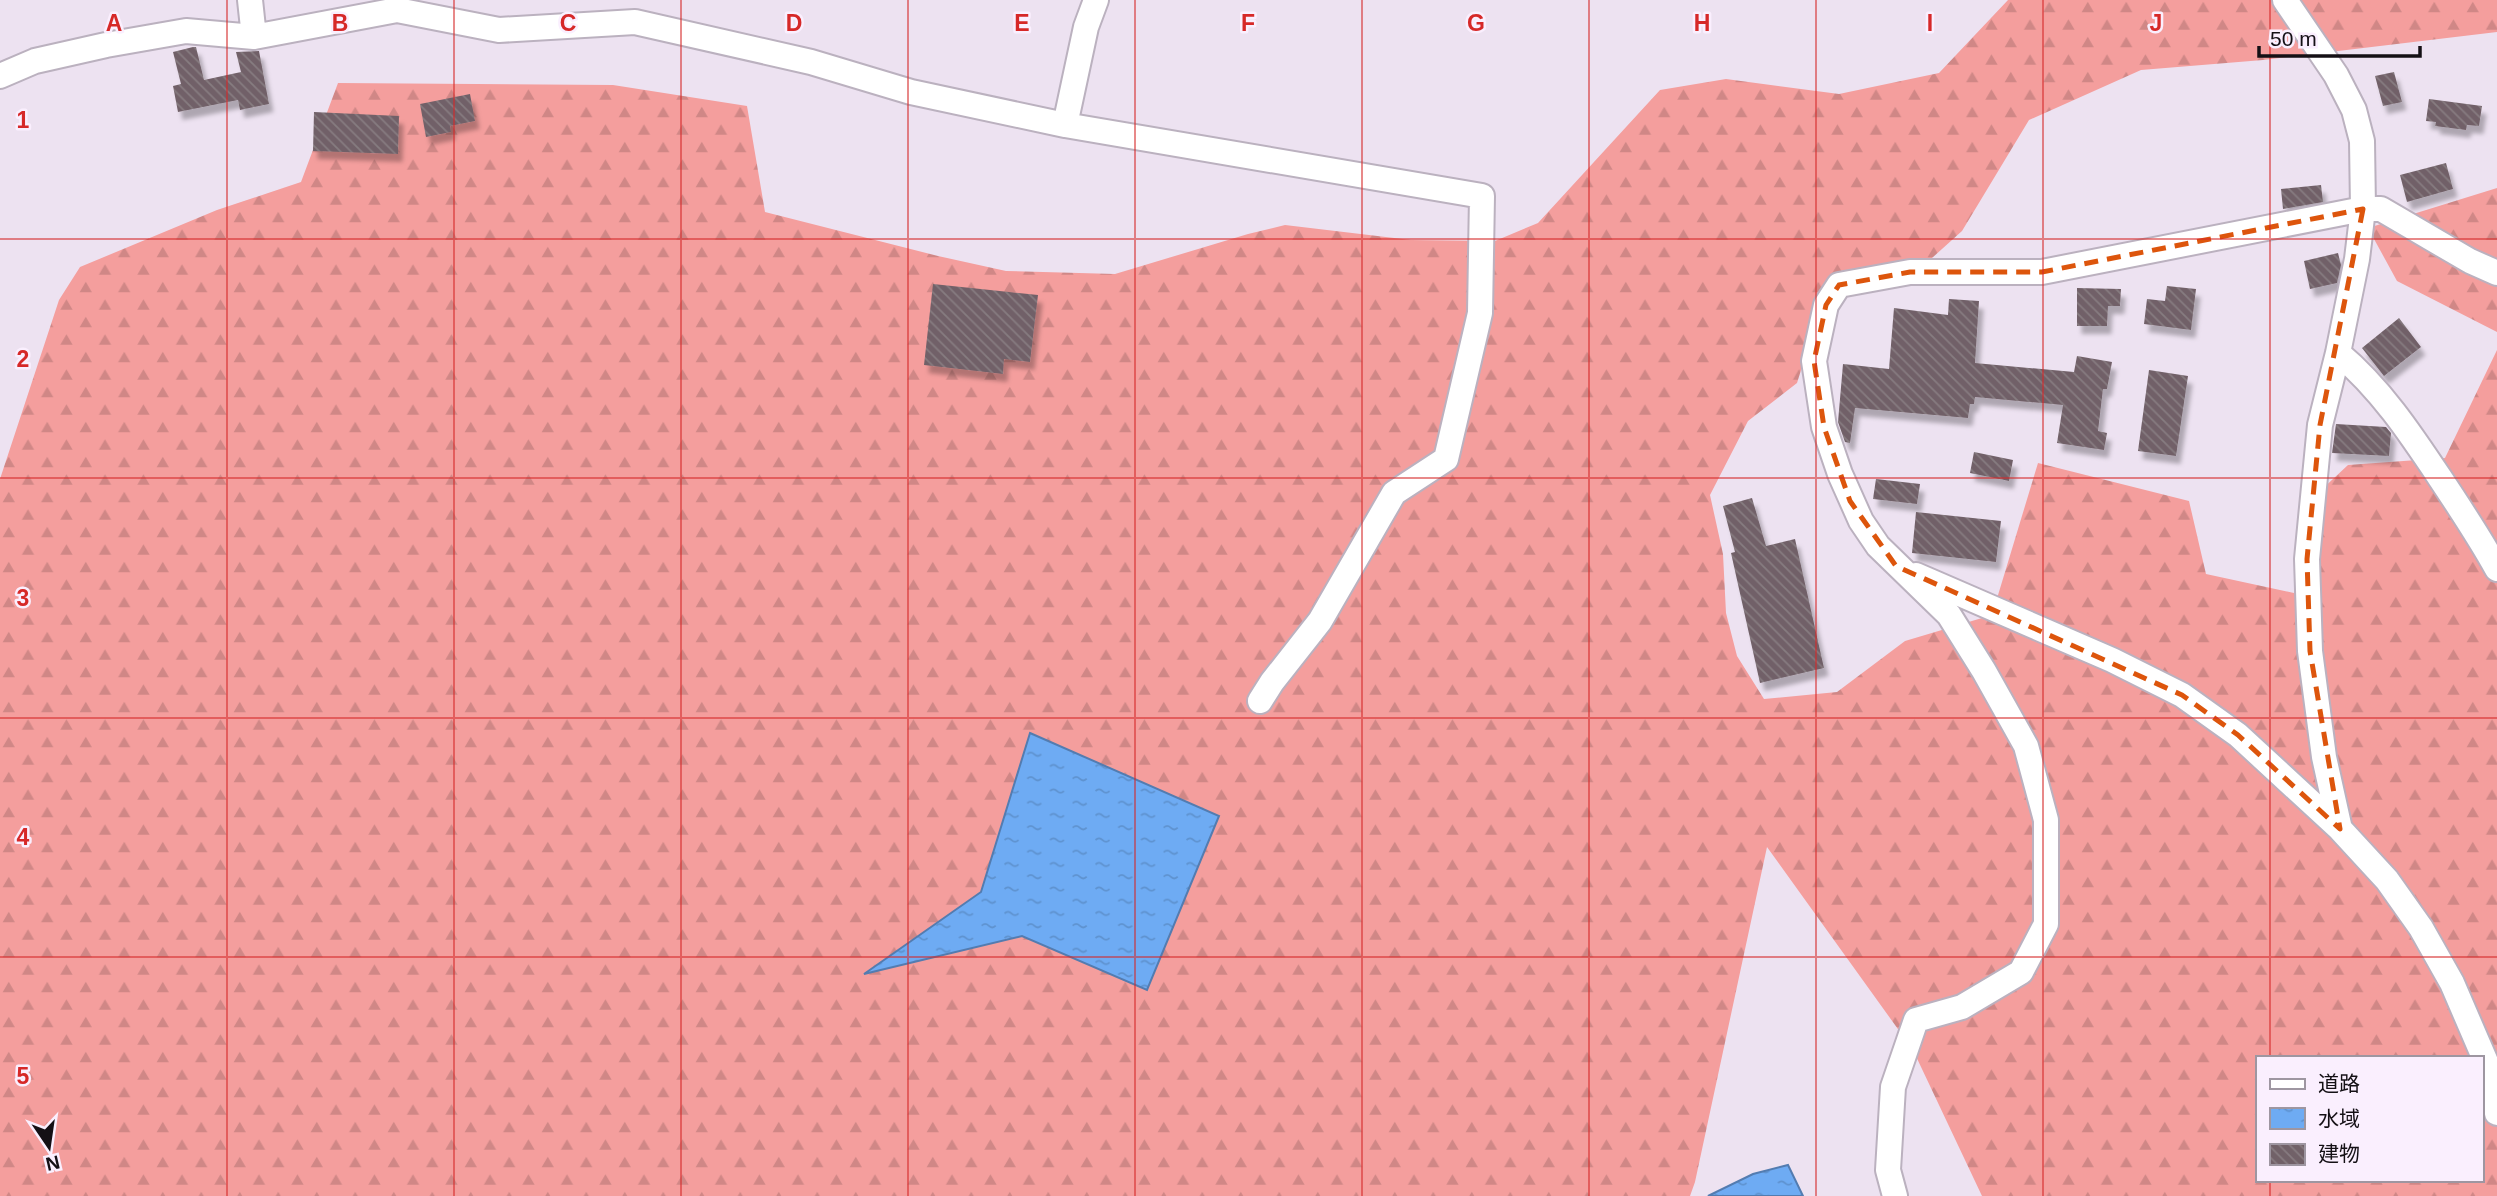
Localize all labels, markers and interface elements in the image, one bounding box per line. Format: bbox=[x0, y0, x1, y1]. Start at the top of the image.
text: A bbox=[106, 10, 122, 36]
text: B bbox=[332, 10, 348, 36]
text: C bbox=[560, 10, 576, 36]
text: D bbox=[786, 10, 802, 36]
text: E bbox=[1014, 10, 1030, 36]
text: F bbox=[1241, 10, 1255, 36]
text: G bbox=[1467, 10, 1485, 36]
text: H bbox=[1694, 10, 1710, 36]
text: I bbox=[1927, 10, 1933, 36]
text: J bbox=[2150, 10, 2162, 36]
scale bar bbox=[2259, 14, 2420, 58]
text: 50 m bbox=[2270, 27, 2317, 50]
text: 1 bbox=[17, 107, 30, 133]
text: 2 bbox=[17, 346, 29, 372]
text: 3 bbox=[17, 585, 29, 611]
text: 4 bbox=[17, 824, 30, 850]
legend bbox=[2256, 1056, 2483, 1182]
text: 5 bbox=[17, 1063, 30, 1089]
text: 道路 bbox=[2318, 1072, 2360, 1095]
text: 水域 bbox=[2318, 1107, 2360, 1130]
north arrow bbox=[14, 1112, 84, 1182]
text: 建物 bbox=[2318, 1142, 2360, 1165]
text: N bbox=[44, 1151, 62, 1175]

